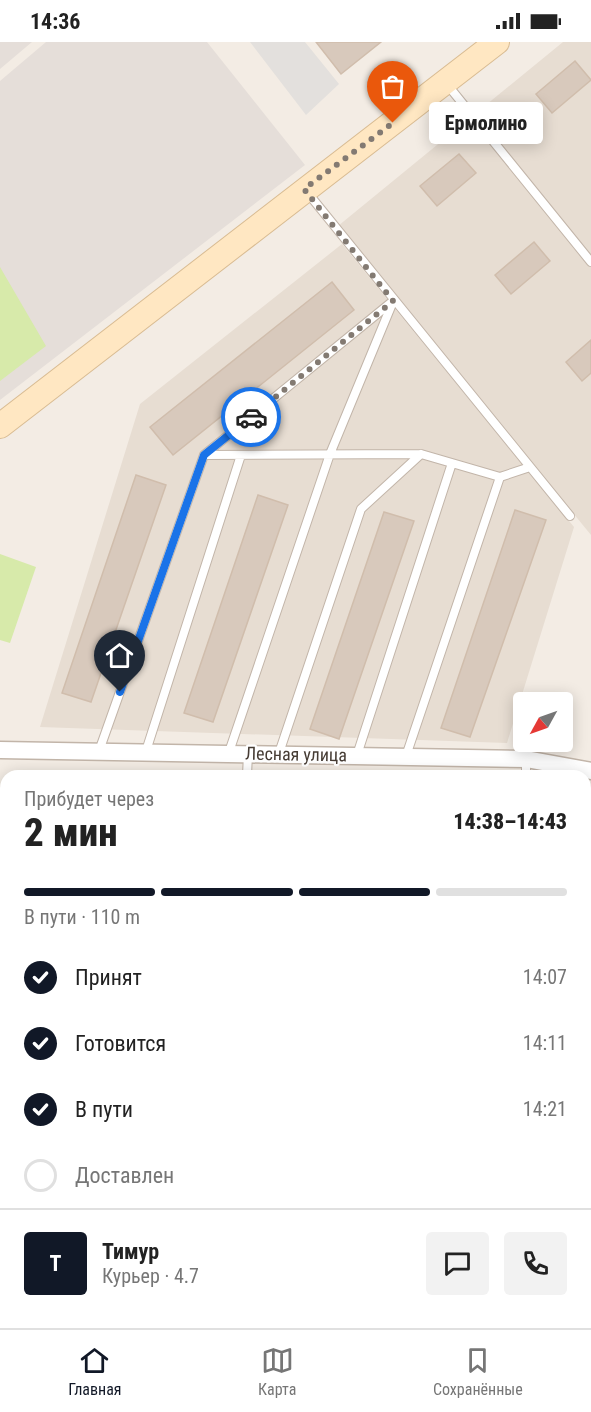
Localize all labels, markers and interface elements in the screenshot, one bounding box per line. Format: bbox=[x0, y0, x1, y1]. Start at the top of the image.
text: 14:36 bbox=[30, 9, 81, 34]
pin bbox=[367, 61, 418, 123]
icon: bag bbox=[376, 70, 409, 103]
callout: Ермолино bbox=[429, 102, 543, 144]
text: Ермолино bbox=[445, 111, 527, 135]
courier bbox=[221, 387, 281, 447]
icon: car bbox=[235, 401, 268, 434]
pin bbox=[94, 630, 145, 692]
icon: home bbox=[103, 639, 136, 672]
north arrow bbox=[513, 692, 573, 752]
map controls bbox=[513, 692, 573, 752]
street label: Лесная улица bbox=[245, 743, 347, 765]
text: Прибудет через bbox=[24, 787, 154, 811]
text: 14:38–14:43 bbox=[453, 809, 567, 834]
text: 2 мин bbox=[24, 810, 118, 856]
text: В пути · 110 m bbox=[24, 905, 140, 929]
icon: check bbox=[24, 961, 57, 994]
text: Принят bbox=[75, 965, 142, 990]
text: 14:07 bbox=[523, 965, 567, 989]
icon: check bbox=[24, 1027, 57, 1060]
text: Готовится bbox=[75, 1031, 166, 1056]
text: 14:11 bbox=[523, 1031, 567, 1055]
icon: check bbox=[24, 1093, 57, 1126]
text: В пути bbox=[75, 1097, 133, 1122]
text: 14:21 bbox=[523, 1097, 567, 1121]
text: Доставлен bbox=[75, 1163, 174, 1188]
button: chat bbox=[426, 1232, 489, 1295]
button: phone bbox=[504, 1232, 567, 1295]
text: Тимур bbox=[102, 1239, 159, 1264]
text: Т bbox=[50, 1251, 61, 1276]
text: Курьер · 4.7 bbox=[102, 1264, 199, 1288]
tab: Главная bbox=[68, 1344, 122, 1399]
tab: Карта bbox=[258, 1344, 296, 1399]
tab: Сохранённые bbox=[433, 1344, 523, 1399]

